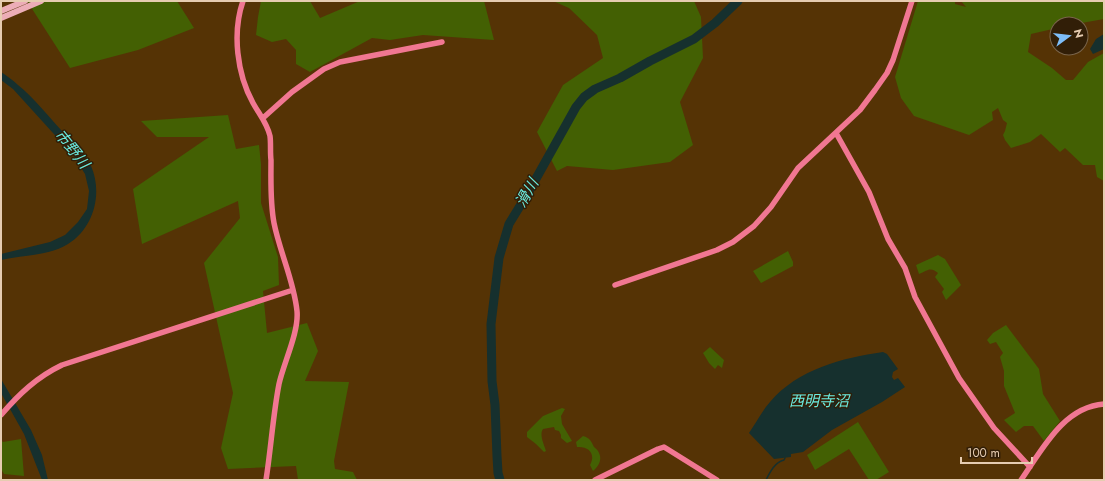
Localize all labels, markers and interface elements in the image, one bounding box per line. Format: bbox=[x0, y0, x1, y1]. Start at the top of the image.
north arrow bbox=[1049, 16, 1089, 56]
text: N bbox=[1070, 27, 1088, 40]
water label: 市野川 bbox=[49, 125, 96, 175]
water label: 滑川 bbox=[510, 173, 545, 211]
water label: 西明寺沼 bbox=[789, 390, 851, 412]
scale bar bbox=[961, 439, 1032, 465]
text: 100 m bbox=[967, 444, 1000, 462]

